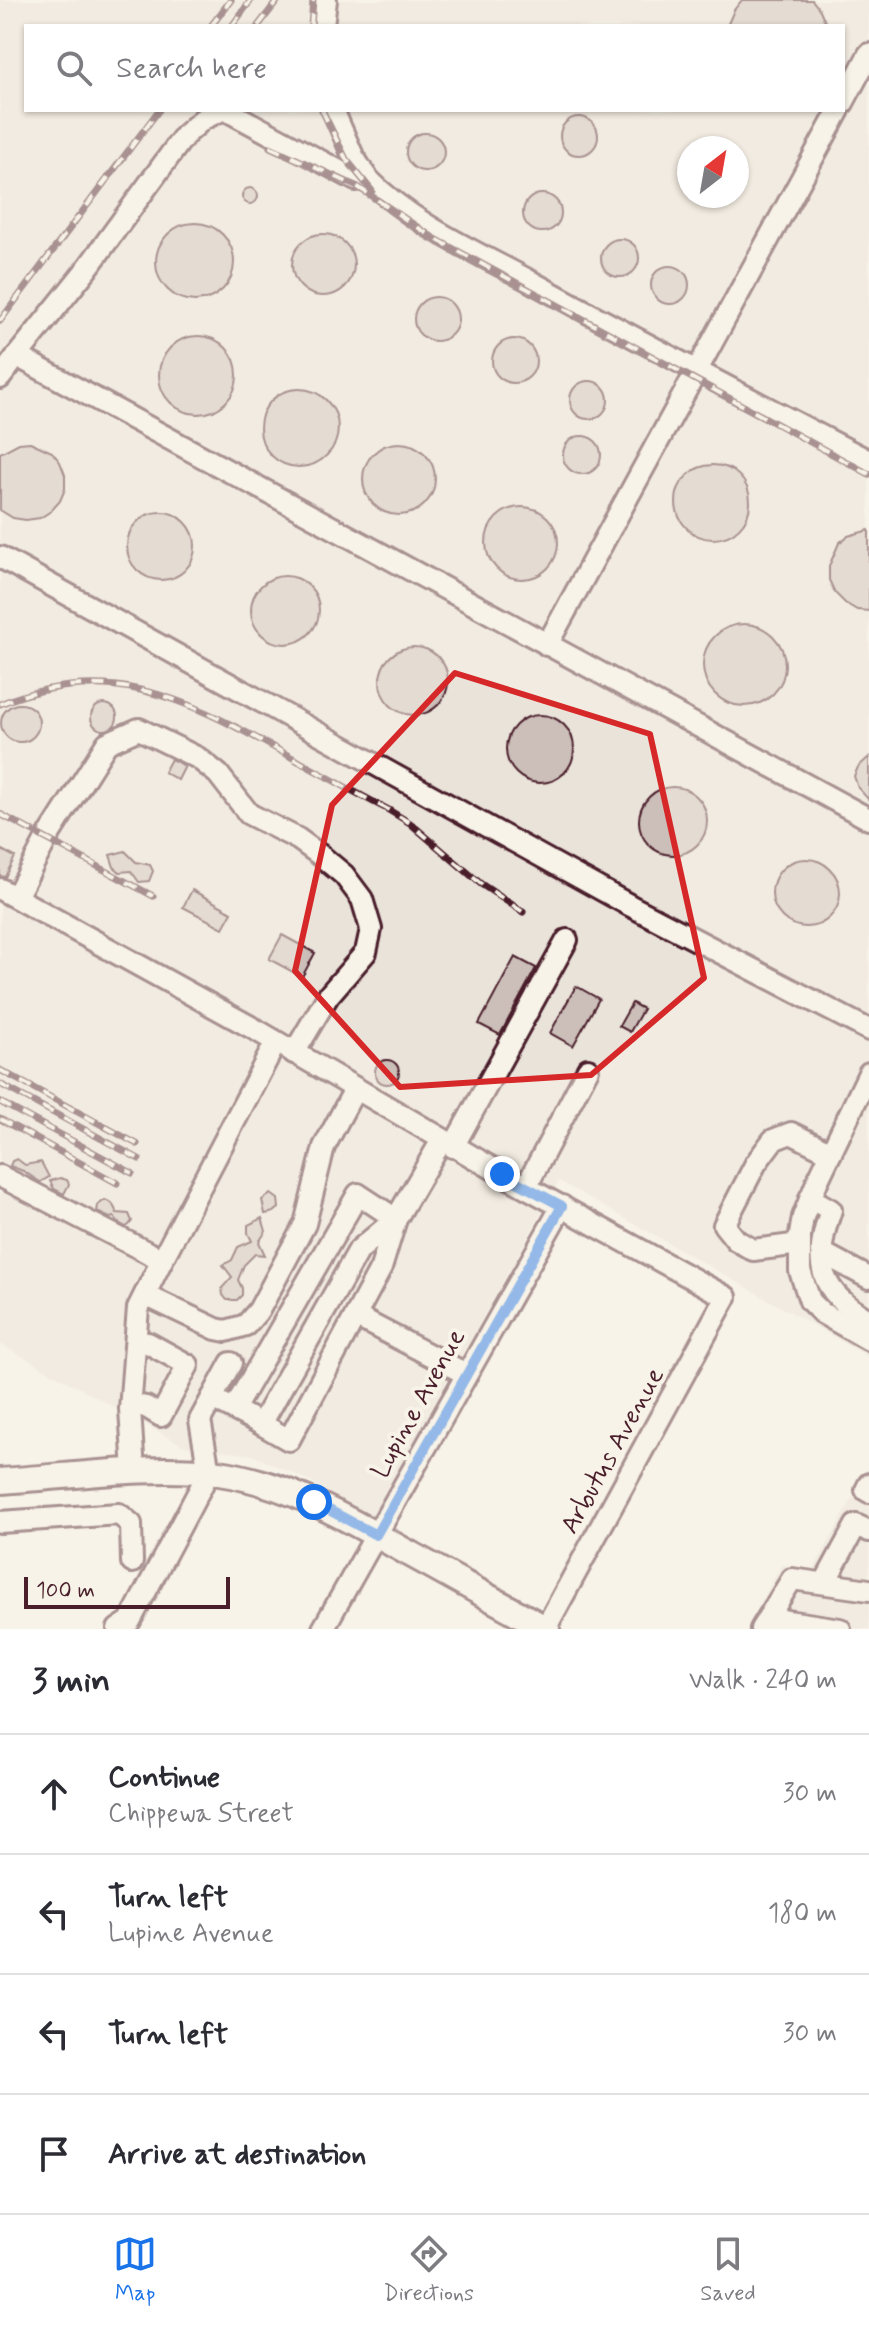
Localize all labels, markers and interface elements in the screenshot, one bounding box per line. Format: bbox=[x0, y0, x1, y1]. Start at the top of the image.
search box bbox=[24, 24, 845, 112]
icon: search bbox=[52, 46, 96, 90]
text: Search here bbox=[116, 49, 267, 88]
north arrow bbox=[677, 136, 749, 208]
route end bbox=[484, 1156, 520, 1192]
street label: Lupine Avenue bbox=[364, 1323, 474, 1485]
street label: Arbutus Avenue bbox=[553, 1362, 673, 1540]
route start bbox=[296, 1484, 332, 1520]
scale bar bbox=[24, 1573, 230, 1609]
text: 100 m bbox=[36, 1577, 95, 1605]
text: 3 min bbox=[32, 1659, 110, 1704]
text: Walk · 240 m bbox=[689, 1664, 837, 1698]
text: Continue bbox=[108, 1758, 220, 1797]
icon: ahead bbox=[32, 1772, 76, 1816]
text: 30 m bbox=[783, 1777, 837, 1811]
text: Chippewa Street bbox=[108, 1797, 294, 1831]
text: Turn left bbox=[108, 1878, 228, 1917]
icon: left bbox=[32, 1892, 76, 1936]
text: 180 m bbox=[768, 1897, 837, 1931]
text: Lupine Avenue bbox=[108, 1917, 274, 1951]
icon: left bbox=[32, 2012, 76, 2056]
text: Turn left bbox=[108, 2015, 228, 2054]
text: 30 m bbox=[783, 2017, 837, 2051]
icon: arrive bbox=[32, 2132, 76, 2176]
text: Arrive at destination bbox=[108, 2135, 366, 2174]
tab: Map bbox=[113, 2232, 157, 2308]
tab: Directions bbox=[383, 2232, 474, 2308]
tab: Saved bbox=[700, 2232, 756, 2308]

